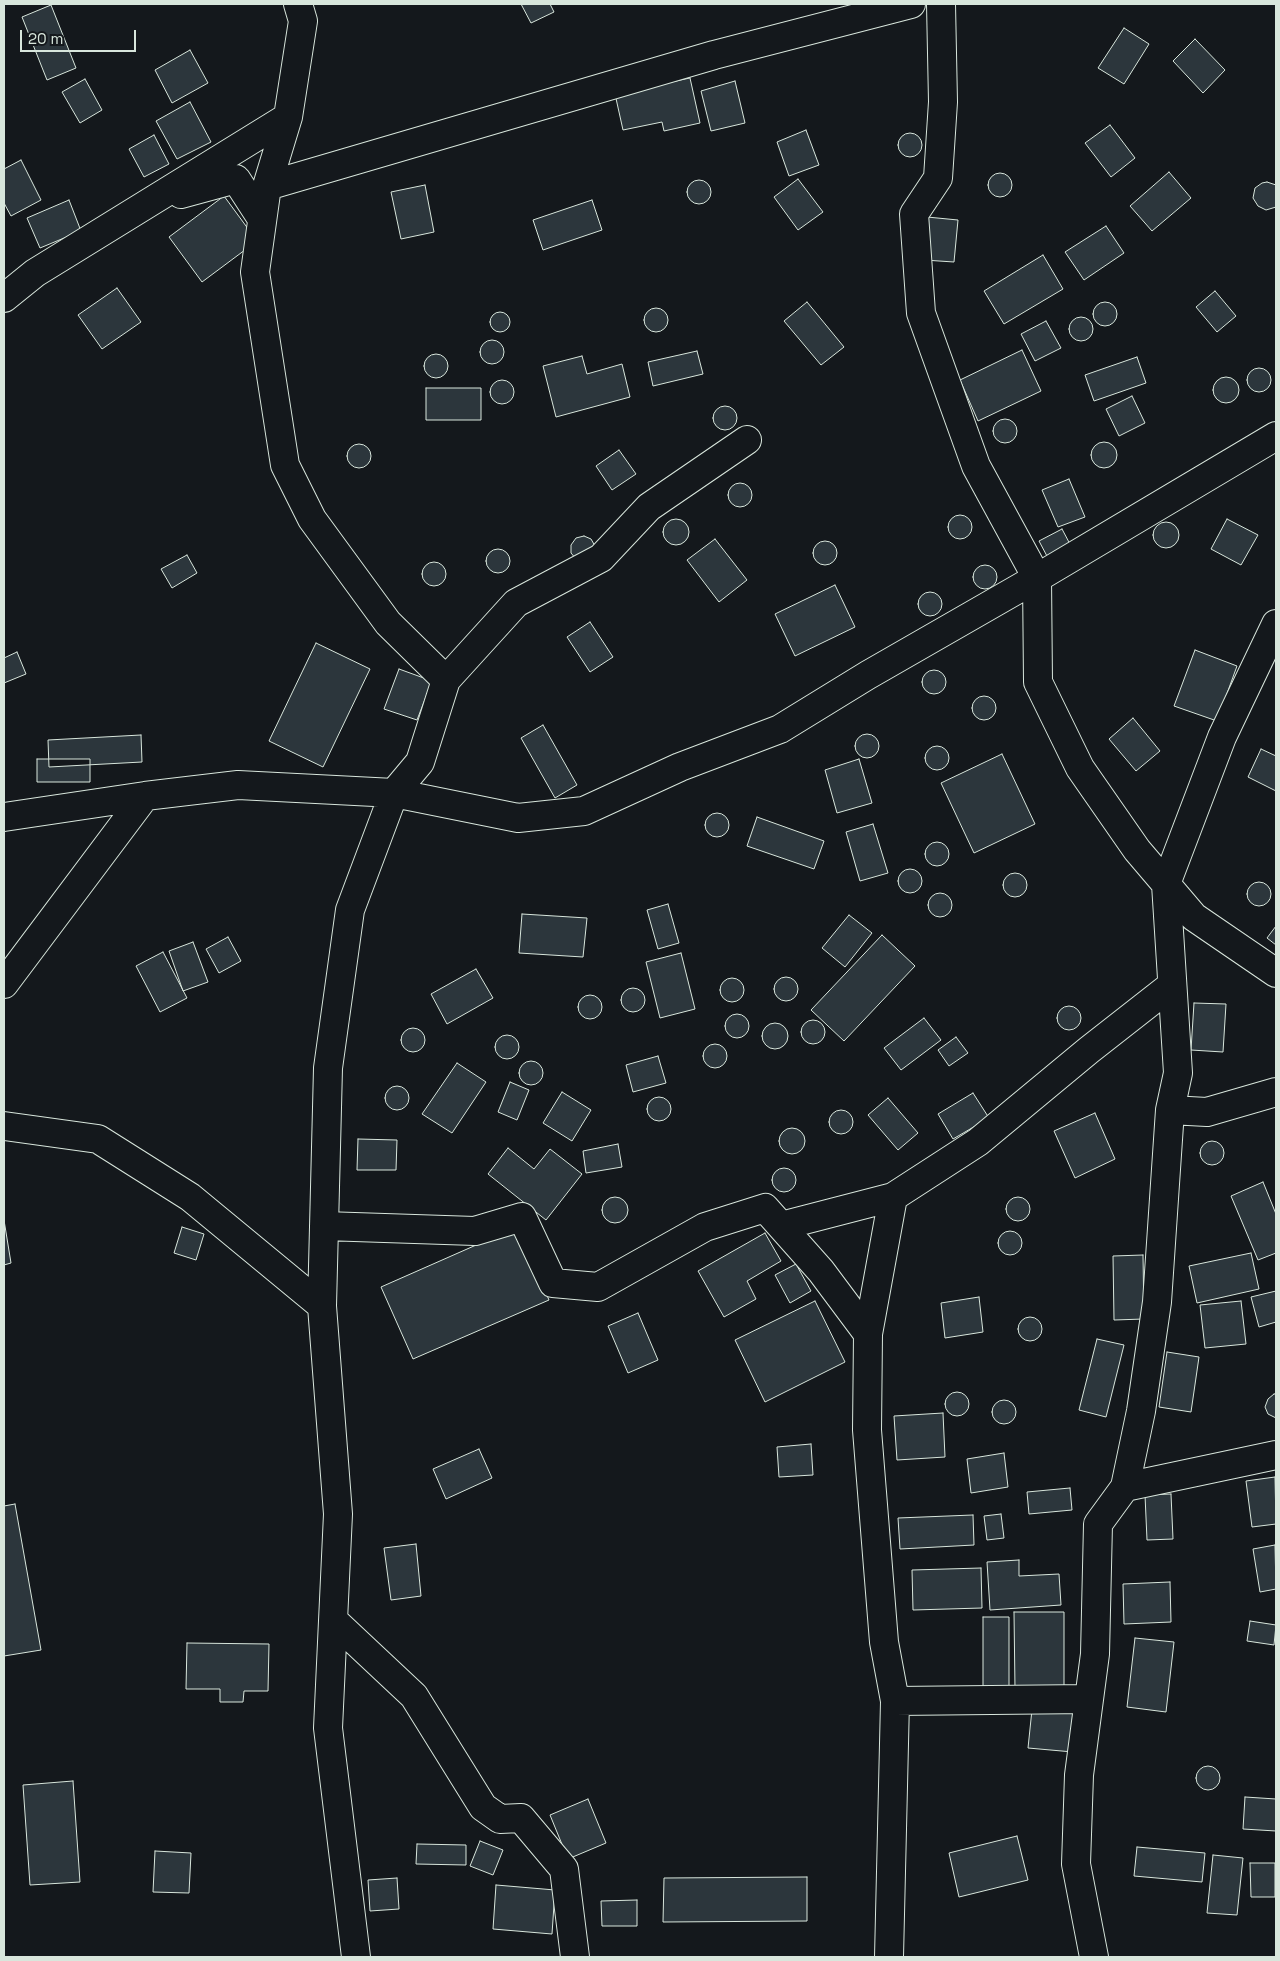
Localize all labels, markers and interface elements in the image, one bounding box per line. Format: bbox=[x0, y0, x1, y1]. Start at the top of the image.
scale bar bbox=[22, 20, 139, 52]
text: 20 m bbox=[28, 29, 63, 48]

